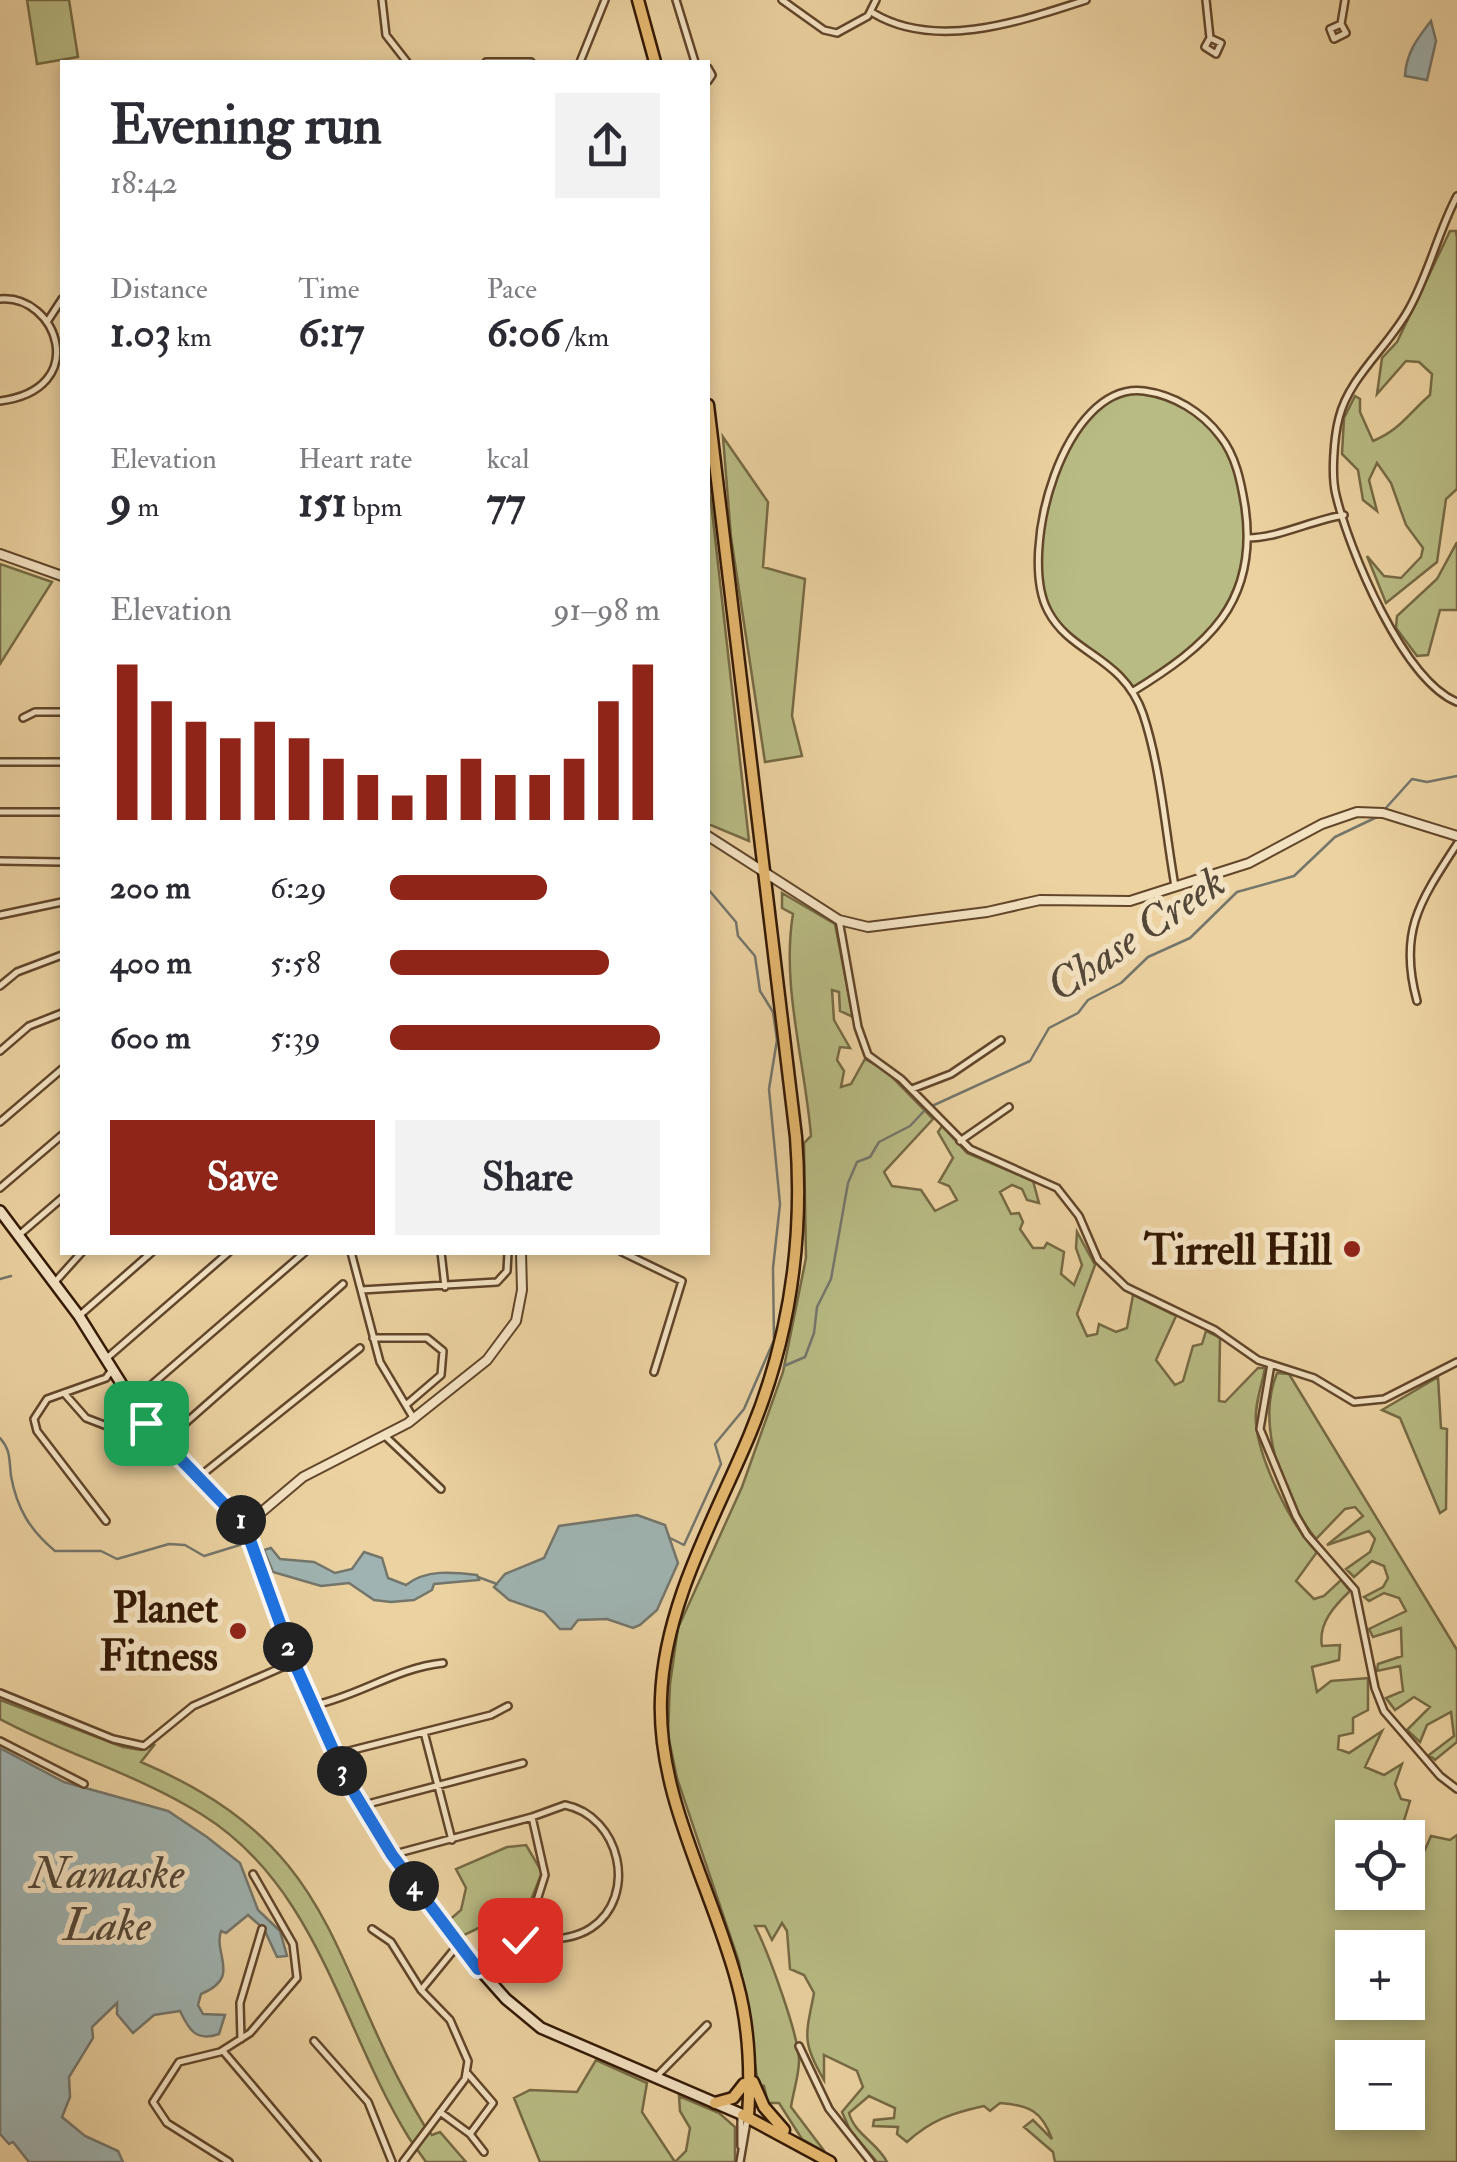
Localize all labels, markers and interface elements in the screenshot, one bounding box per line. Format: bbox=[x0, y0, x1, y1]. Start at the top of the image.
text: Evening run bbox=[110, 91, 382, 160]
button: share bbox=[555, 93, 660, 198]
text: 18:42 bbox=[110, 163, 178, 203]
text: Distance bbox=[110, 272, 208, 307]
text: Time bbox=[298, 272, 360, 307]
text: Pace bbox=[487, 272, 537, 307]
text: 1.03 bbox=[110, 307, 171, 359]
text: 6:17 bbox=[298, 307, 364, 359]
text: 6:06 bbox=[487, 307, 561, 359]
text: km bbox=[171, 320, 212, 355]
text: /km bbox=[561, 320, 609, 355]
text: Elevation bbox=[110, 442, 217, 477]
text: Heart rate bbox=[298, 442, 412, 477]
text: kcal bbox=[487, 442, 530, 477]
text: 9 bbox=[110, 477, 132, 529]
text: 151 bbox=[298, 477, 347, 529]
text: 77 bbox=[487, 477, 525, 529]
text: m bbox=[132, 490, 159, 525]
text: bpm bbox=[347, 490, 402, 525]
text: Elevation bbox=[110, 590, 232, 630]
text: 91–98 m bbox=[553, 590, 660, 630]
water label: Chase Creek bbox=[1036, 854, 1236, 1015]
text: 200 m bbox=[110, 868, 191, 908]
text: 6:29 bbox=[270, 868, 327, 908]
text: 400 m bbox=[110, 943, 192, 983]
text: 5:58 bbox=[270, 943, 321, 983]
text: 600 m bbox=[110, 1018, 191, 1058]
text: 5:39 bbox=[270, 1018, 321, 1058]
button: Save bbox=[110, 1120, 375, 1235]
button: Share bbox=[395, 1120, 660, 1235]
place label: Tirrell Hill bbox=[1143, 1225, 1332, 1277]
marker: Tirrell Hill bbox=[1341, 1238, 1363, 1260]
pin bbox=[104, 1381, 189, 1466]
icon: arrive bbox=[119, 1396, 174, 1451]
pin: 1 bbox=[216, 1495, 266, 1545]
text: 1 bbox=[236, 1502, 246, 1537]
place label: Planet Fitness bbox=[99, 1583, 218, 1683]
marker: Planet Fitness bbox=[227, 1620, 249, 1642]
pin: 2 bbox=[263, 1622, 313, 1672]
text: 2 bbox=[281, 1629, 295, 1664]
pin: 3 bbox=[317, 1746, 367, 1796]
text: 3 bbox=[337, 1753, 347, 1788]
map controls bbox=[1335, 1820, 1425, 2130]
button: locate bbox=[1335, 1820, 1425, 1910]
water label: Namaske Lake bbox=[28, 1846, 185, 1954]
pin: 4 bbox=[389, 1861, 439, 1911]
text: 4 bbox=[406, 1868, 422, 1903]
pin bbox=[478, 1898, 563, 1983]
icon: check bbox=[493, 1913, 548, 1968]
button: + bbox=[1335, 1930, 1425, 2020]
button: − bbox=[1335, 2040, 1425, 2130]

